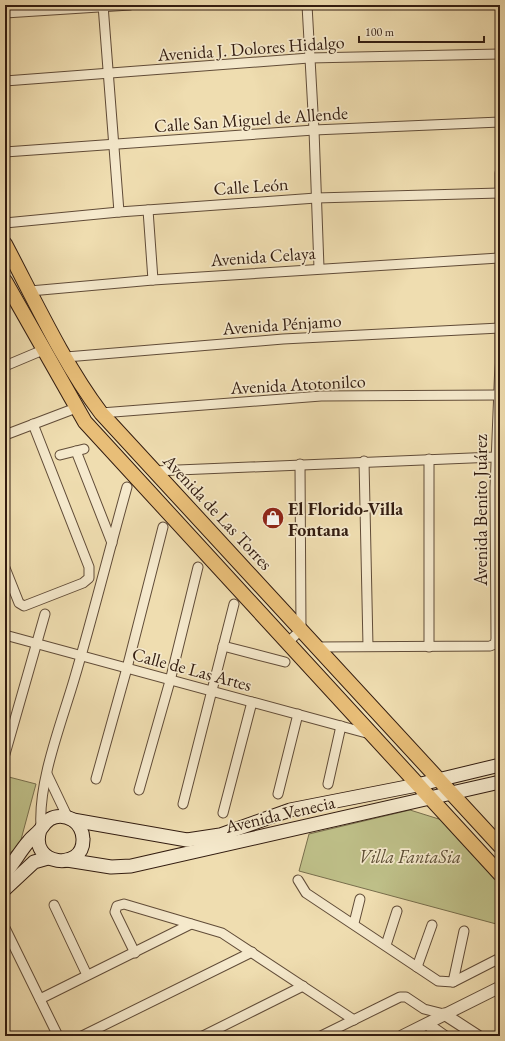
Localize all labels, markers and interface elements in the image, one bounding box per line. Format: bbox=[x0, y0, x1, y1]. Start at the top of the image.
scale bar bbox=[359, 18, 484, 44]
text: 100 m bbox=[365, 24, 395, 40]
street label: Avenida J. Dolores Hidalgo bbox=[156, 30, 345, 66]
street label: Calle San Miguel de Allende bbox=[153, 101, 349, 137]
street label: Calle León bbox=[213, 172, 290, 200]
street label: Avenida Celaya bbox=[209, 241, 317, 271]
street label: Avenida Pénjamo bbox=[221, 308, 342, 340]
street label: Avenida Atotonilco bbox=[229, 369, 366, 399]
street label: Avenida Benito Juárez bbox=[469, 434, 492, 587]
street label: Avenida de Las Torres bbox=[158, 448, 278, 575]
place label: El Florido-Villa Fontana bbox=[288, 497, 403, 541]
shop icon: El Florido-Villa Fontana bbox=[260, 505, 286, 531]
street label: Calle de Las Artes bbox=[130, 642, 255, 696]
street label: Avenida Venecia bbox=[222, 790, 338, 838]
park label: Villa FantaSia bbox=[359, 845, 461, 868]

